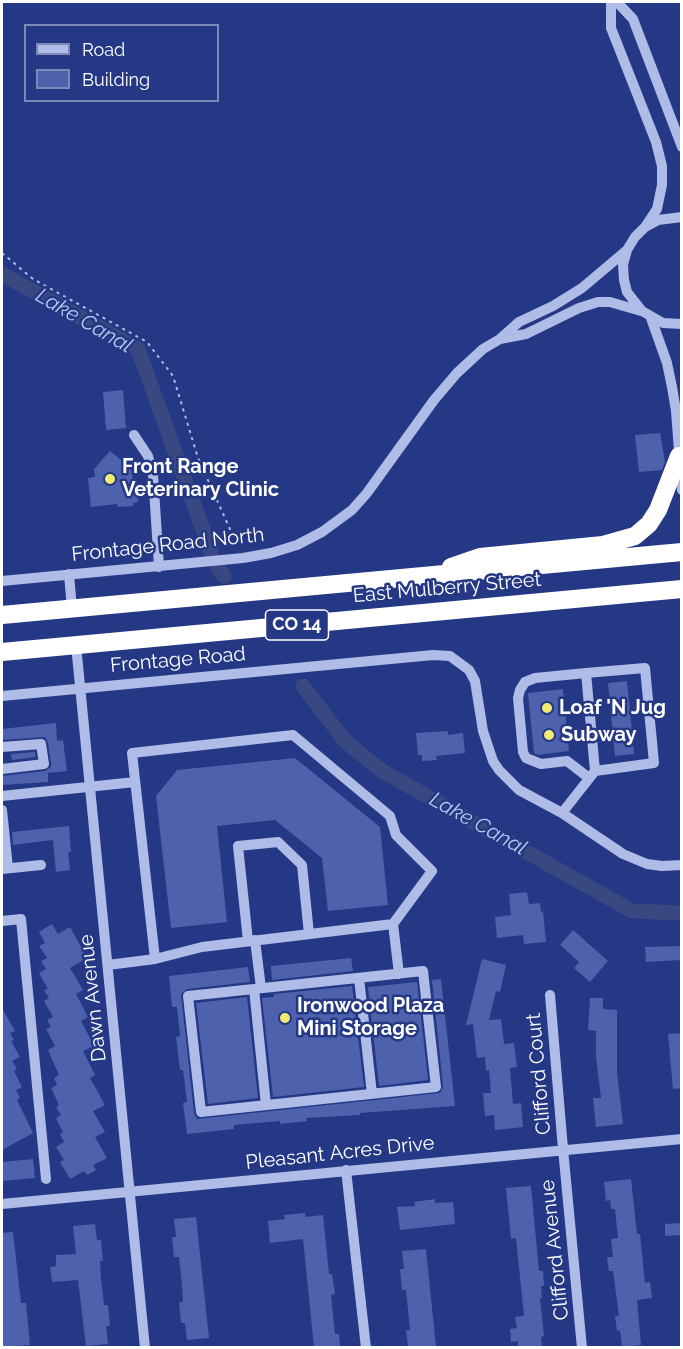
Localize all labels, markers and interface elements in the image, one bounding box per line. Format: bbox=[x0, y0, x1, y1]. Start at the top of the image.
legend bbox=[24, 24, 219, 102]
text: Road bbox=[82, 39, 125, 60]
text: Building bbox=[82, 69, 150, 90]
water label: Lake Canal bbox=[31, 283, 137, 359]
place label: Front Range Veterinary Clinic bbox=[122, 455, 279, 502]
marker: Front Range Veterinary Clinic bbox=[103, 472, 117, 486]
street label: Frontage Road North bbox=[70, 523, 266, 567]
street label: East Mulberry Street bbox=[352, 568, 542, 608]
road number: CO 14 bbox=[266, 610, 328, 640]
street label: Frontage Road bbox=[109, 642, 247, 678]
place label: Loaf 'N Jug bbox=[559, 696, 666, 720]
marker: Loaf 'N Jug bbox=[540, 701, 554, 715]
place label: Subway bbox=[561, 723, 636, 747]
marker: Subway bbox=[542, 728, 556, 742]
water label: Lake Canal bbox=[425, 787, 531, 861]
street label: Dawn Avenue bbox=[74, 933, 112, 1063]
place label: Ironwood Plaza Mini Storage bbox=[297, 994, 444, 1041]
marker: Ironwood Plaza Mini Storage bbox=[278, 1011, 292, 1025]
street label: Clifford Court bbox=[522, 1012, 556, 1136]
street label: Pleasant Acres Drive bbox=[244, 1131, 436, 1175]
street label: Clifford Avenue bbox=[536, 1179, 574, 1321]

